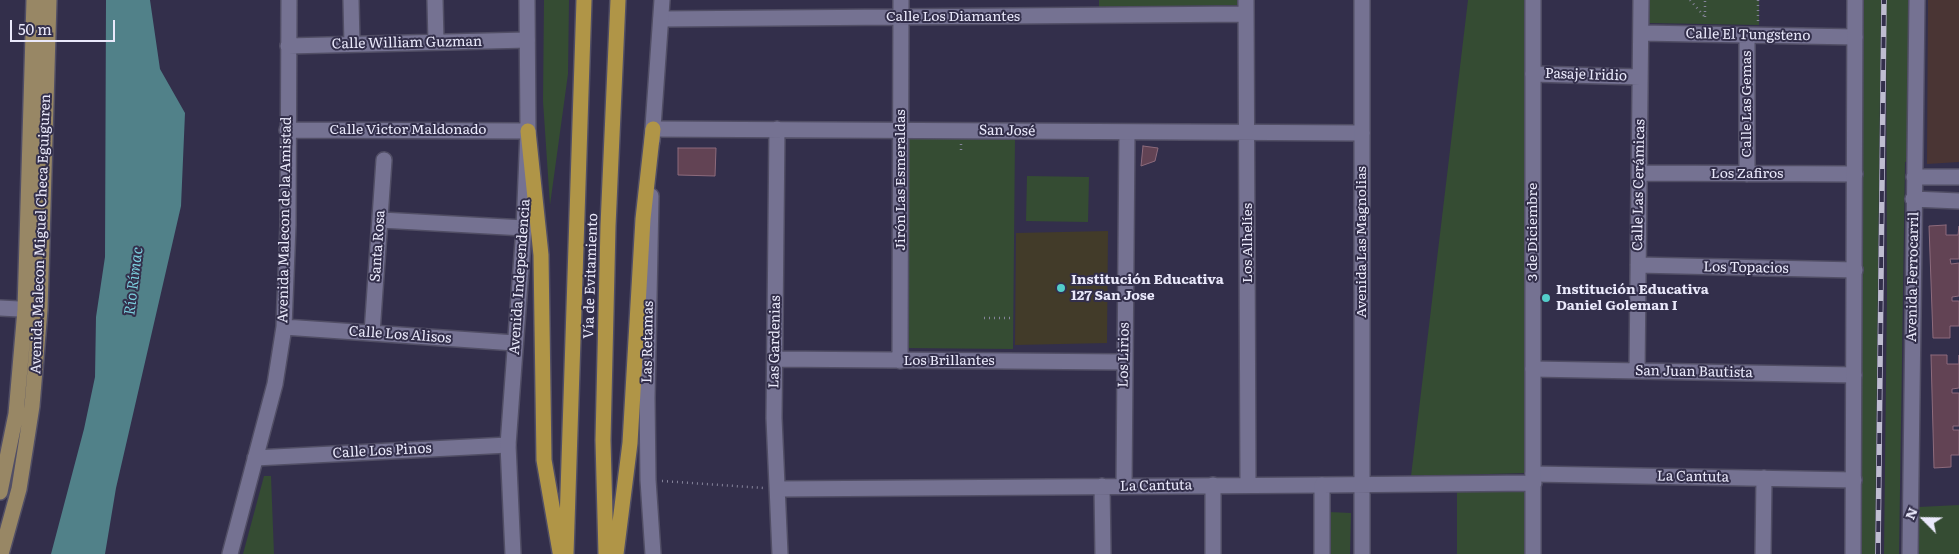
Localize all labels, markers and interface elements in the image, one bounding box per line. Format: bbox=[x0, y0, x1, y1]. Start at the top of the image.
street label: Calle Los Diamantes bbox=[886, 9, 1020, 25]
scale bar bbox=[12, 10, 118, 42]
text: 50 m bbox=[18, 17, 52, 40]
street label: Calle El Tungsteno bbox=[1685, 26, 1811, 44]
street label: Calle William Guzman bbox=[332, 33, 482, 53]
street label: Calle Las Gemas bbox=[1739, 51, 1755, 157]
street label: Pasaje Iridio bbox=[1545, 65, 1627, 85]
street label: Avenida Malecon Miguel Checa Eguiguren bbox=[28, 94, 54, 374]
street label: Jirón Las Esmeraldas bbox=[893, 109, 909, 251]
street label: Avenida Malecon de la Amistad bbox=[275, 117, 295, 323]
street label: Calle Las Cerámicas bbox=[1629, 119, 1649, 251]
street label: Calle Victor Maldonado bbox=[329, 122, 487, 138]
street label: San José bbox=[979, 122, 1035, 140]
street label: Avenida Las Magnolias bbox=[1354, 166, 1370, 318]
street label: Los Zafiros bbox=[1711, 166, 1783, 182]
street label: 3 de Diciembre bbox=[1525, 183, 1541, 281]
street label: Avenida Independencia bbox=[506, 198, 534, 356]
street label: Los Alhelíes bbox=[1240, 203, 1256, 283]
street label: Santa Rosa bbox=[367, 210, 389, 282]
street label: Avenida Ferrocarril bbox=[1903, 212, 1923, 342]
street label: Vía de Evitamiento bbox=[580, 213, 602, 339]
water label: Río Rímac bbox=[121, 246, 147, 316]
street label: Los Topacios bbox=[1703, 259, 1789, 277]
place label: Institución Educativa 127 San Jose bbox=[1071, 272, 1224, 304]
marker: Institución Educativa 127 San Jose bbox=[1055, 282, 1067, 294]
place label: Institución Educativa Daniel Goleman I bbox=[1556, 282, 1709, 314]
marker: Institución Educativa Daniel Goleman I bbox=[1540, 292, 1552, 304]
street label: Las Gardenias bbox=[766, 295, 784, 389]
street label: Las Retamas bbox=[639, 301, 657, 383]
street label: Los Lirios bbox=[1115, 322, 1133, 388]
street label: Calle Los Alisos bbox=[348, 323, 452, 347]
street label: Los Brillantes bbox=[903, 353, 995, 369]
street label: San Juan Bautista bbox=[1635, 363, 1753, 381]
street label: Calle Los Pinos bbox=[332, 440, 432, 462]
street label: La Cantuta bbox=[1657, 468, 1729, 486]
street label: La Cantuta bbox=[1120, 477, 1192, 495]
north arrow bbox=[1899, 494, 1949, 544]
text: N bbox=[1899, 504, 1922, 522]

